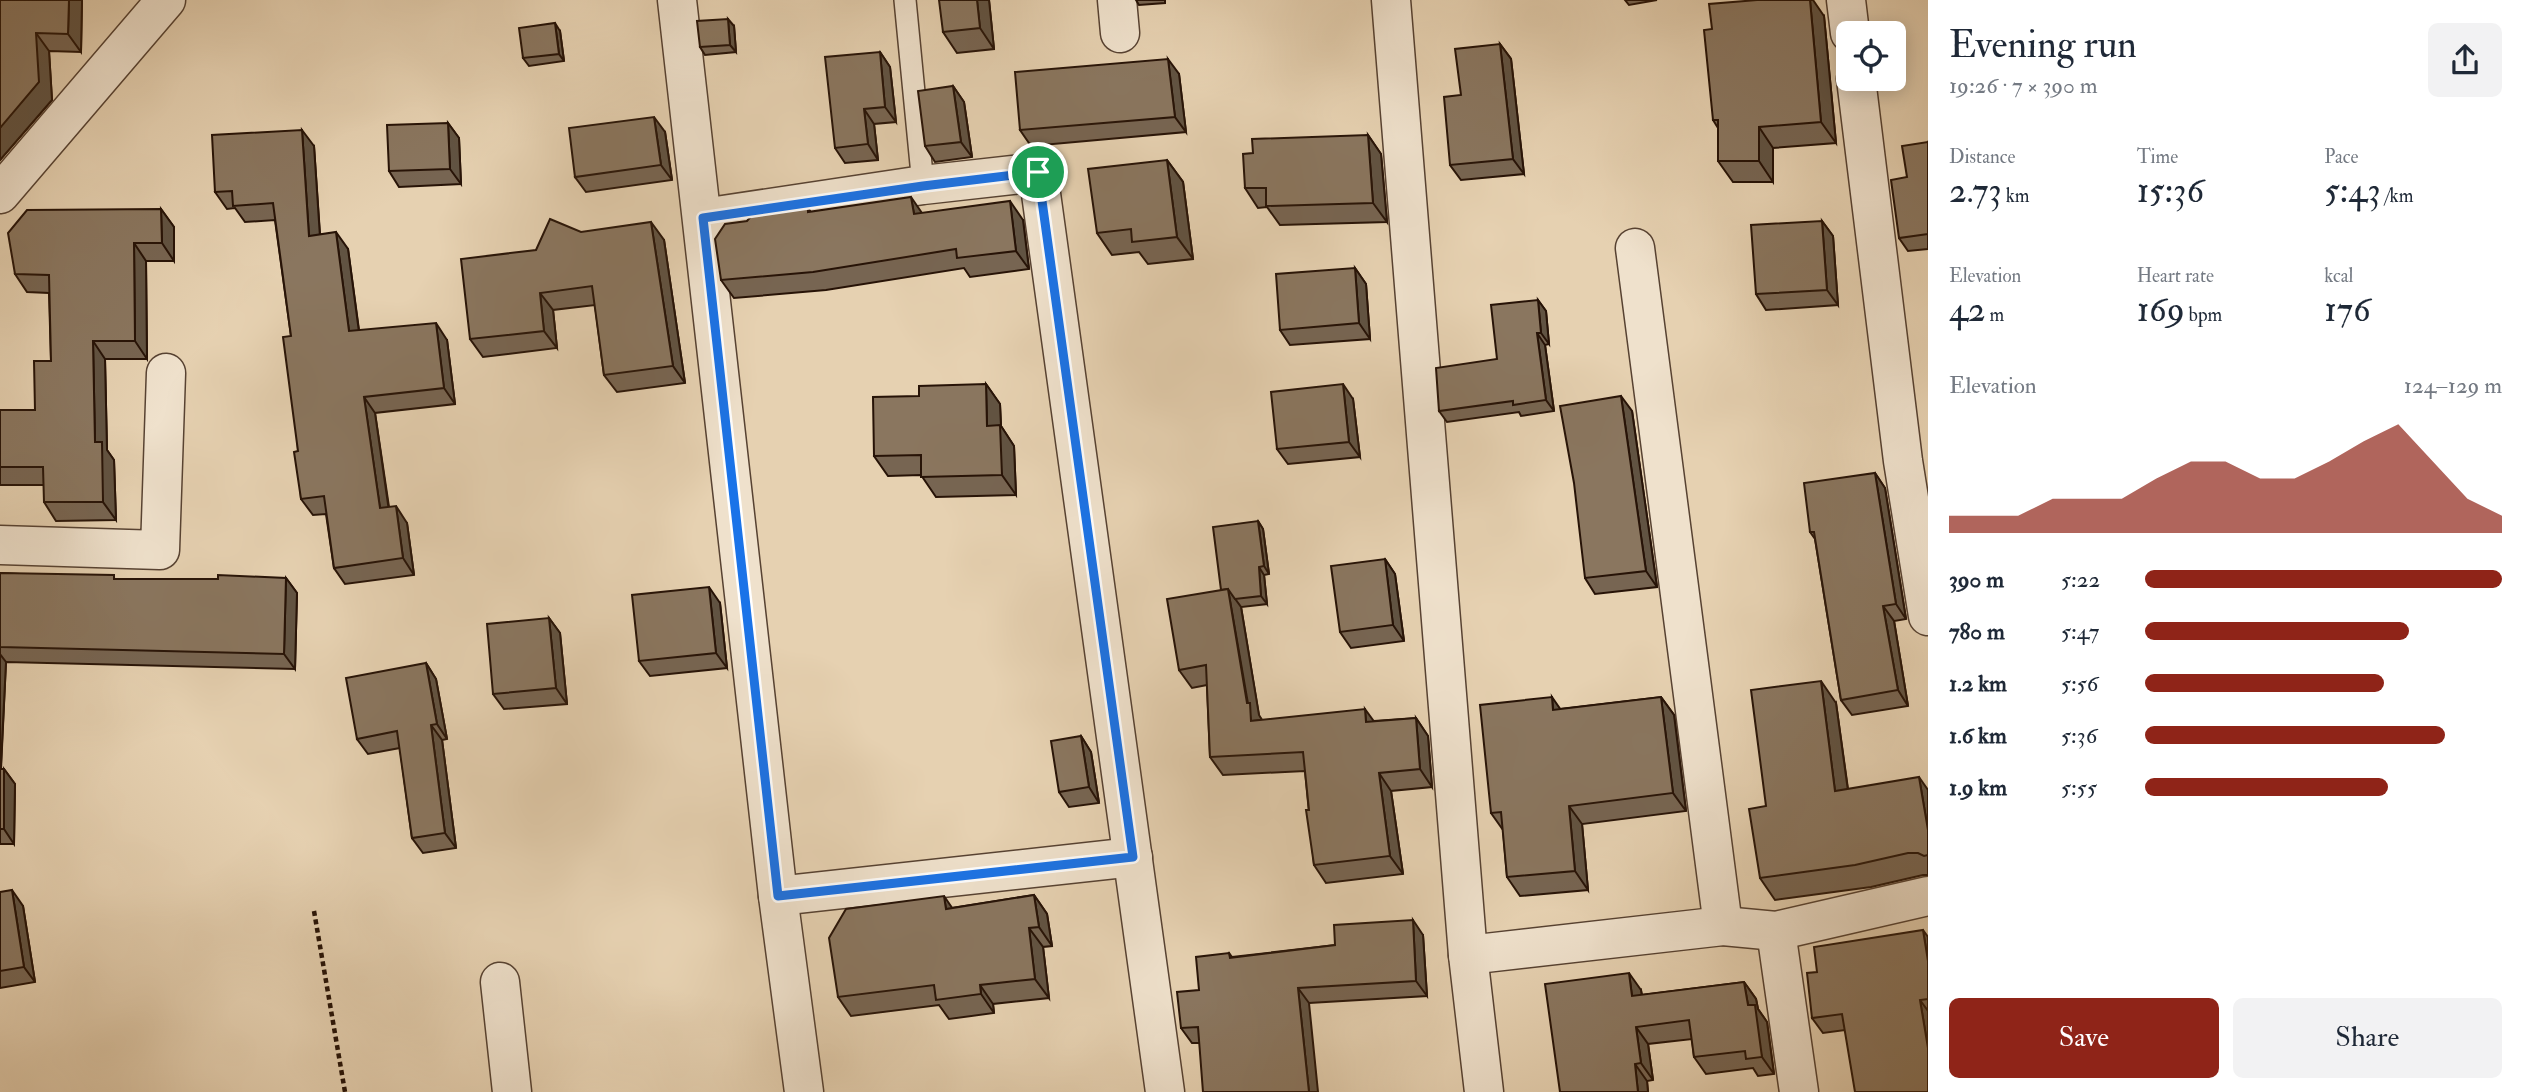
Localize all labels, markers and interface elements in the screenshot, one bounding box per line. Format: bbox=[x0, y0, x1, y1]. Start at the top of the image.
map controls bbox=[1836, 21, 1906, 91]
button: locate bbox=[1836, 21, 1906, 91]
text: Evening run bbox=[1949, 21, 2137, 69]
button: share bbox=[2428, 23, 2502, 97]
text: 19:26 · 7 × 390 m bbox=[1949, 71, 2098, 100]
pin bbox=[1008, 142, 1068, 202]
text: Distance bbox=[1949, 145, 2015, 169]
text: Time bbox=[2137, 145, 2178, 169]
text: Pace bbox=[2324, 145, 2358, 169]
icon: arrive bbox=[1019, 153, 1057, 191]
text: 2.73 bbox=[1949, 169, 2002, 213]
text: 15:36 bbox=[2137, 169, 2204, 213]
text: 5:43 bbox=[2324, 169, 2381, 213]
text: km bbox=[2002, 184, 2029, 208]
text: /km bbox=[2381, 184, 2413, 208]
text: Elevation bbox=[1949, 264, 2021, 288]
text: Heart rate bbox=[2137, 264, 2214, 288]
text: kcal bbox=[2324, 264, 2353, 288]
text: 42 bbox=[1949, 288, 1986, 332]
text: 169 bbox=[2137, 288, 2185, 332]
text: 176 bbox=[2324, 288, 2371, 332]
text: m bbox=[1986, 303, 2004, 327]
text: bpm bbox=[2185, 303, 2222, 327]
text: Elevation bbox=[1949, 371, 2037, 400]
text: 124–129 m bbox=[2404, 371, 2502, 400]
text: 390 m bbox=[1949, 565, 2004, 594]
text: 5:22 bbox=[2061, 565, 2100, 594]
text: 780 m bbox=[1949, 617, 2005, 646]
text: 5:47 bbox=[2061, 617, 2099, 646]
text: 1.2 km bbox=[1949, 669, 2007, 698]
text: 5:56 bbox=[2061, 669, 2098, 698]
text: 1.6 km bbox=[1949, 721, 2007, 750]
text: 5:36 bbox=[2061, 721, 2097, 750]
text: 1.9 km bbox=[1949, 773, 2007, 802]
text: 5:55 bbox=[2061, 773, 2097, 802]
button: Save bbox=[1949, 998, 2219, 1078]
button: Share bbox=[2233, 998, 2502, 1078]

